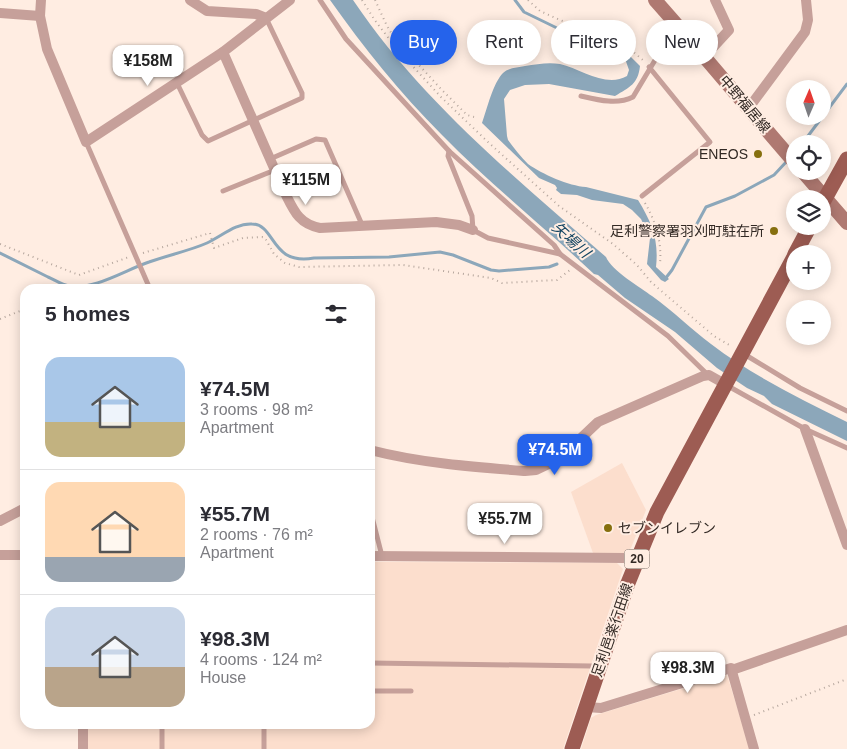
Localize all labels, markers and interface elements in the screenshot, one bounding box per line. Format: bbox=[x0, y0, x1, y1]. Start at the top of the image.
chip: Buy bbox=[390, 20, 457, 65]
chip: Rent bbox=[467, 20, 541, 65]
chip: Filters bbox=[551, 20, 636, 65]
chip: New bbox=[646, 20, 718, 65]
pin: ¥158M bbox=[113, 44, 183, 87]
text: ¥158M bbox=[124, 52, 172, 69]
street label: 中野福居線 bbox=[716, 72, 774, 136]
north arrow bbox=[786, 80, 831, 125]
map controls bbox=[786, 80, 831, 345]
button: locate bbox=[786, 135, 831, 180]
place label: ENEOS bbox=[699, 146, 748, 162]
marker: ENEOS bbox=[752, 148, 764, 160]
pin: ¥115M bbox=[271, 164, 341, 206]
text: ¥115M bbox=[282, 171, 330, 188]
button: layers bbox=[786, 190, 831, 235]
water label: 矢場川 bbox=[549, 218, 595, 262]
place label: 足利警察署羽刈町駐在所 bbox=[610, 223, 764, 239]
marker: 足利警察署羽刈町駐在所 bbox=[768, 225, 780, 237]
button: + bbox=[786, 245, 831, 290]
icon: filters bbox=[322, 300, 350, 328]
button: − bbox=[786, 300, 831, 345]
text: 5 homes bbox=[45, 302, 130, 325]
icon: home bbox=[85, 377, 145, 437]
text: ¥74.5M bbox=[200, 377, 270, 400]
text: 3 rooms · 98 m² bbox=[200, 401, 313, 418]
text: Apartment bbox=[200, 419, 274, 436]
pin: ¥74.5M bbox=[514, 434, 596, 476]
text: ¥74.5M bbox=[528, 441, 582, 458]
icon: home bbox=[85, 502, 145, 562]
text: ¥55.7M bbox=[200, 502, 270, 525]
pin: ¥55.7M bbox=[464, 502, 546, 545]
text: ¥55.7M bbox=[478, 510, 532, 527]
place label: セブンイレブン bbox=[618, 520, 716, 536]
marker: セブンイレブン bbox=[602, 522, 614, 534]
text: 2 rooms · 76 m² bbox=[200, 526, 313, 543]
text: Apartment bbox=[200, 544, 274, 561]
road number: 20 bbox=[624, 550, 650, 568]
street label: 足利邑楽行田線 bbox=[588, 581, 636, 679]
icon: home bbox=[85, 627, 145, 687]
text: ¥98.3M bbox=[200, 627, 270, 650]
text: 4 rooms · 124 m² bbox=[200, 651, 322, 668]
pin: ¥98.3M bbox=[647, 652, 729, 694]
text: ¥98.3M bbox=[661, 659, 715, 676]
text: House bbox=[200, 669, 246, 686]

